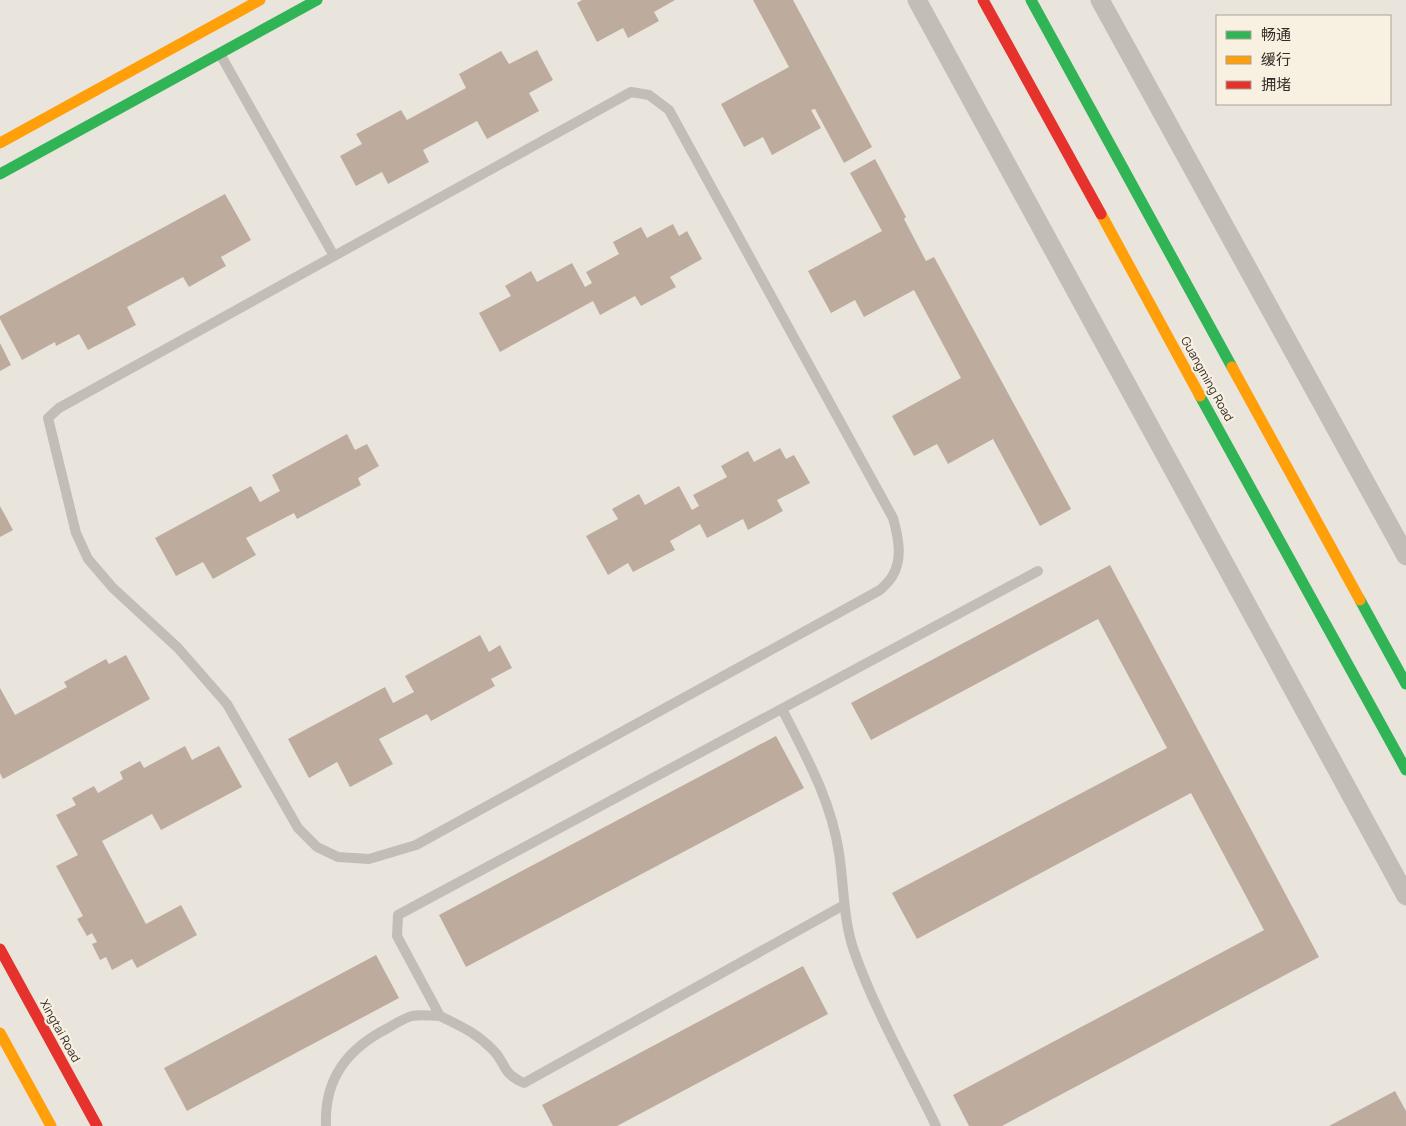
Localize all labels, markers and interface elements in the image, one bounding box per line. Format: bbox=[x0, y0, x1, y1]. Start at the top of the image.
legend bbox=[1216, 15, 1391, 105]
text: 畅通 bbox=[1261, 24, 1291, 45]
text: 缓行 bbox=[1261, 49, 1291, 70]
text: 拥堵 bbox=[1261, 74, 1291, 95]
street label: Guangming Road bbox=[1177, 333, 1238, 424]
street label: Xingtai Road bbox=[36, 996, 85, 1065]

